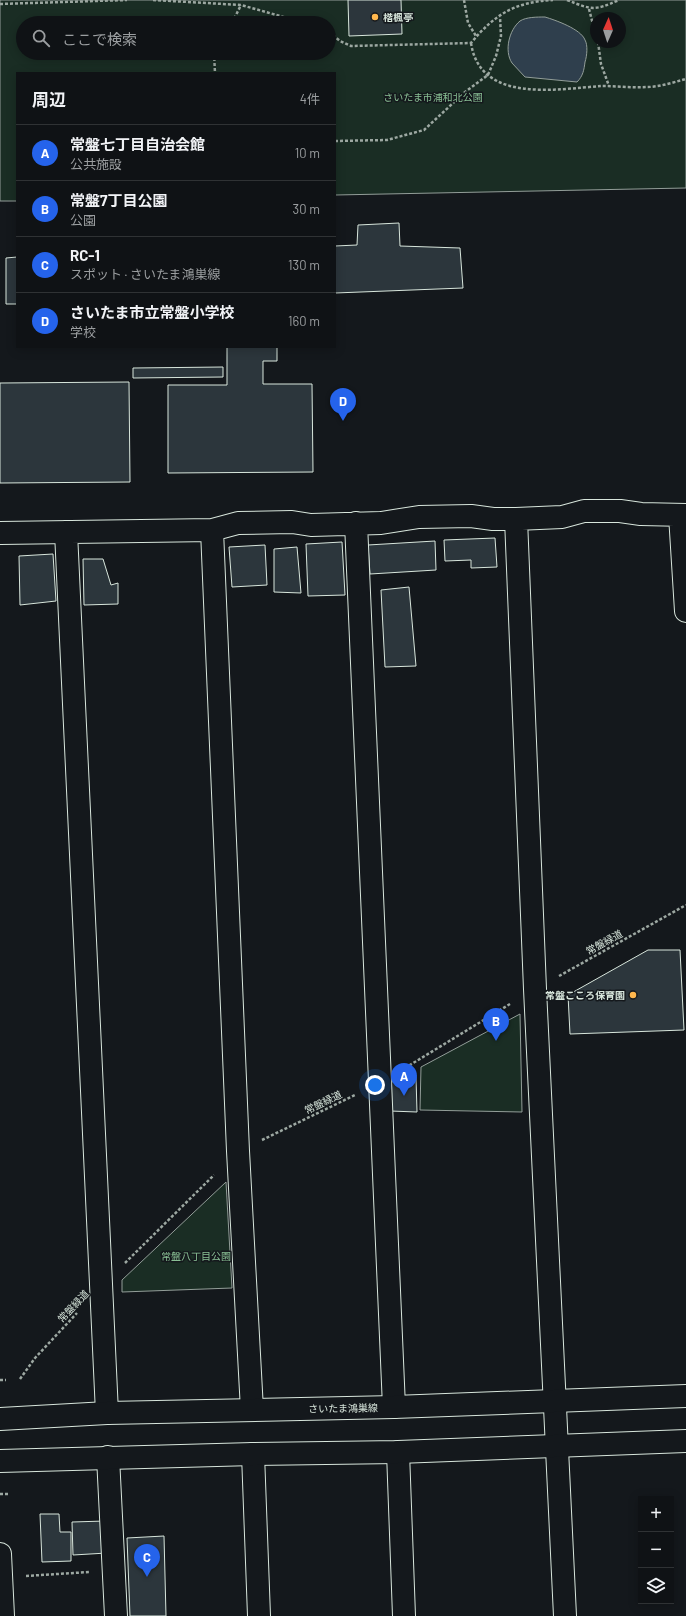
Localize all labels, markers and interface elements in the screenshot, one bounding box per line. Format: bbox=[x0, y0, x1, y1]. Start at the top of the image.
place label: 楷楓亭 bbox=[383, 11, 413, 23]
marker: 楷楓亭 bbox=[370, 12, 380, 22]
north arrow bbox=[590, 12, 626, 48]
search box bbox=[16, 16, 336, 60]
icon: search bbox=[30, 27, 52, 49]
text: ここで検索 bbox=[62, 30, 137, 48]
text: 周辺 bbox=[32, 89, 66, 109]
text: 4件 bbox=[300, 91, 320, 107]
park label: さいたま市浦和北公園 bbox=[383, 91, 483, 103]
text: 常盤七丁目自治会館 bbox=[70, 135, 205, 153]
text: A bbox=[41, 145, 49, 161]
text: 10 m bbox=[295, 145, 320, 161]
text: 公共施設 bbox=[70, 156, 122, 172]
text: 常盤7丁目公園 bbox=[70, 191, 167, 209]
text: B bbox=[41, 201, 49, 217]
text: 30 m bbox=[293, 201, 320, 217]
text: 公園 bbox=[70, 212, 96, 228]
text: RC-1 bbox=[70, 246, 100, 264]
text: C bbox=[41, 257, 49, 273]
text: 130 m bbox=[288, 257, 320, 273]
text: スポット · さいたま鴻巣線 bbox=[70, 266, 221, 282]
text: さいたま市立常盤小学校 bbox=[70, 303, 235, 321]
text: D bbox=[41, 313, 49, 329]
text: 160 m bbox=[288, 313, 320, 329]
text: 学校 bbox=[70, 324, 96, 340]
pin: D bbox=[330, 388, 356, 421]
street label: 常盤緑道 bbox=[584, 927, 624, 957]
place label: 常盤こころ保育園 bbox=[545, 989, 625, 1001]
marker: 常盤こころ保育園 bbox=[628, 990, 638, 1000]
pin: B bbox=[483, 1008, 509, 1041]
pin: A bbox=[391, 1063, 417, 1096]
your location bbox=[365, 1075, 385, 1095]
street label: 常盤緑道 bbox=[302, 1088, 344, 1116]
park label: 常盤八丁目公園 bbox=[161, 1250, 231, 1262]
street label: 常盤緑道 bbox=[55, 1287, 91, 1325]
street label: さいたま鴻巣線 bbox=[308, 1401, 378, 1415]
map controls bbox=[638, 1496, 674, 1604]
button: + bbox=[638, 1496, 674, 1532]
button: − bbox=[638, 1532, 674, 1568]
pin: C bbox=[134, 1544, 160, 1577]
button: layers bbox=[638, 1568, 674, 1604]

